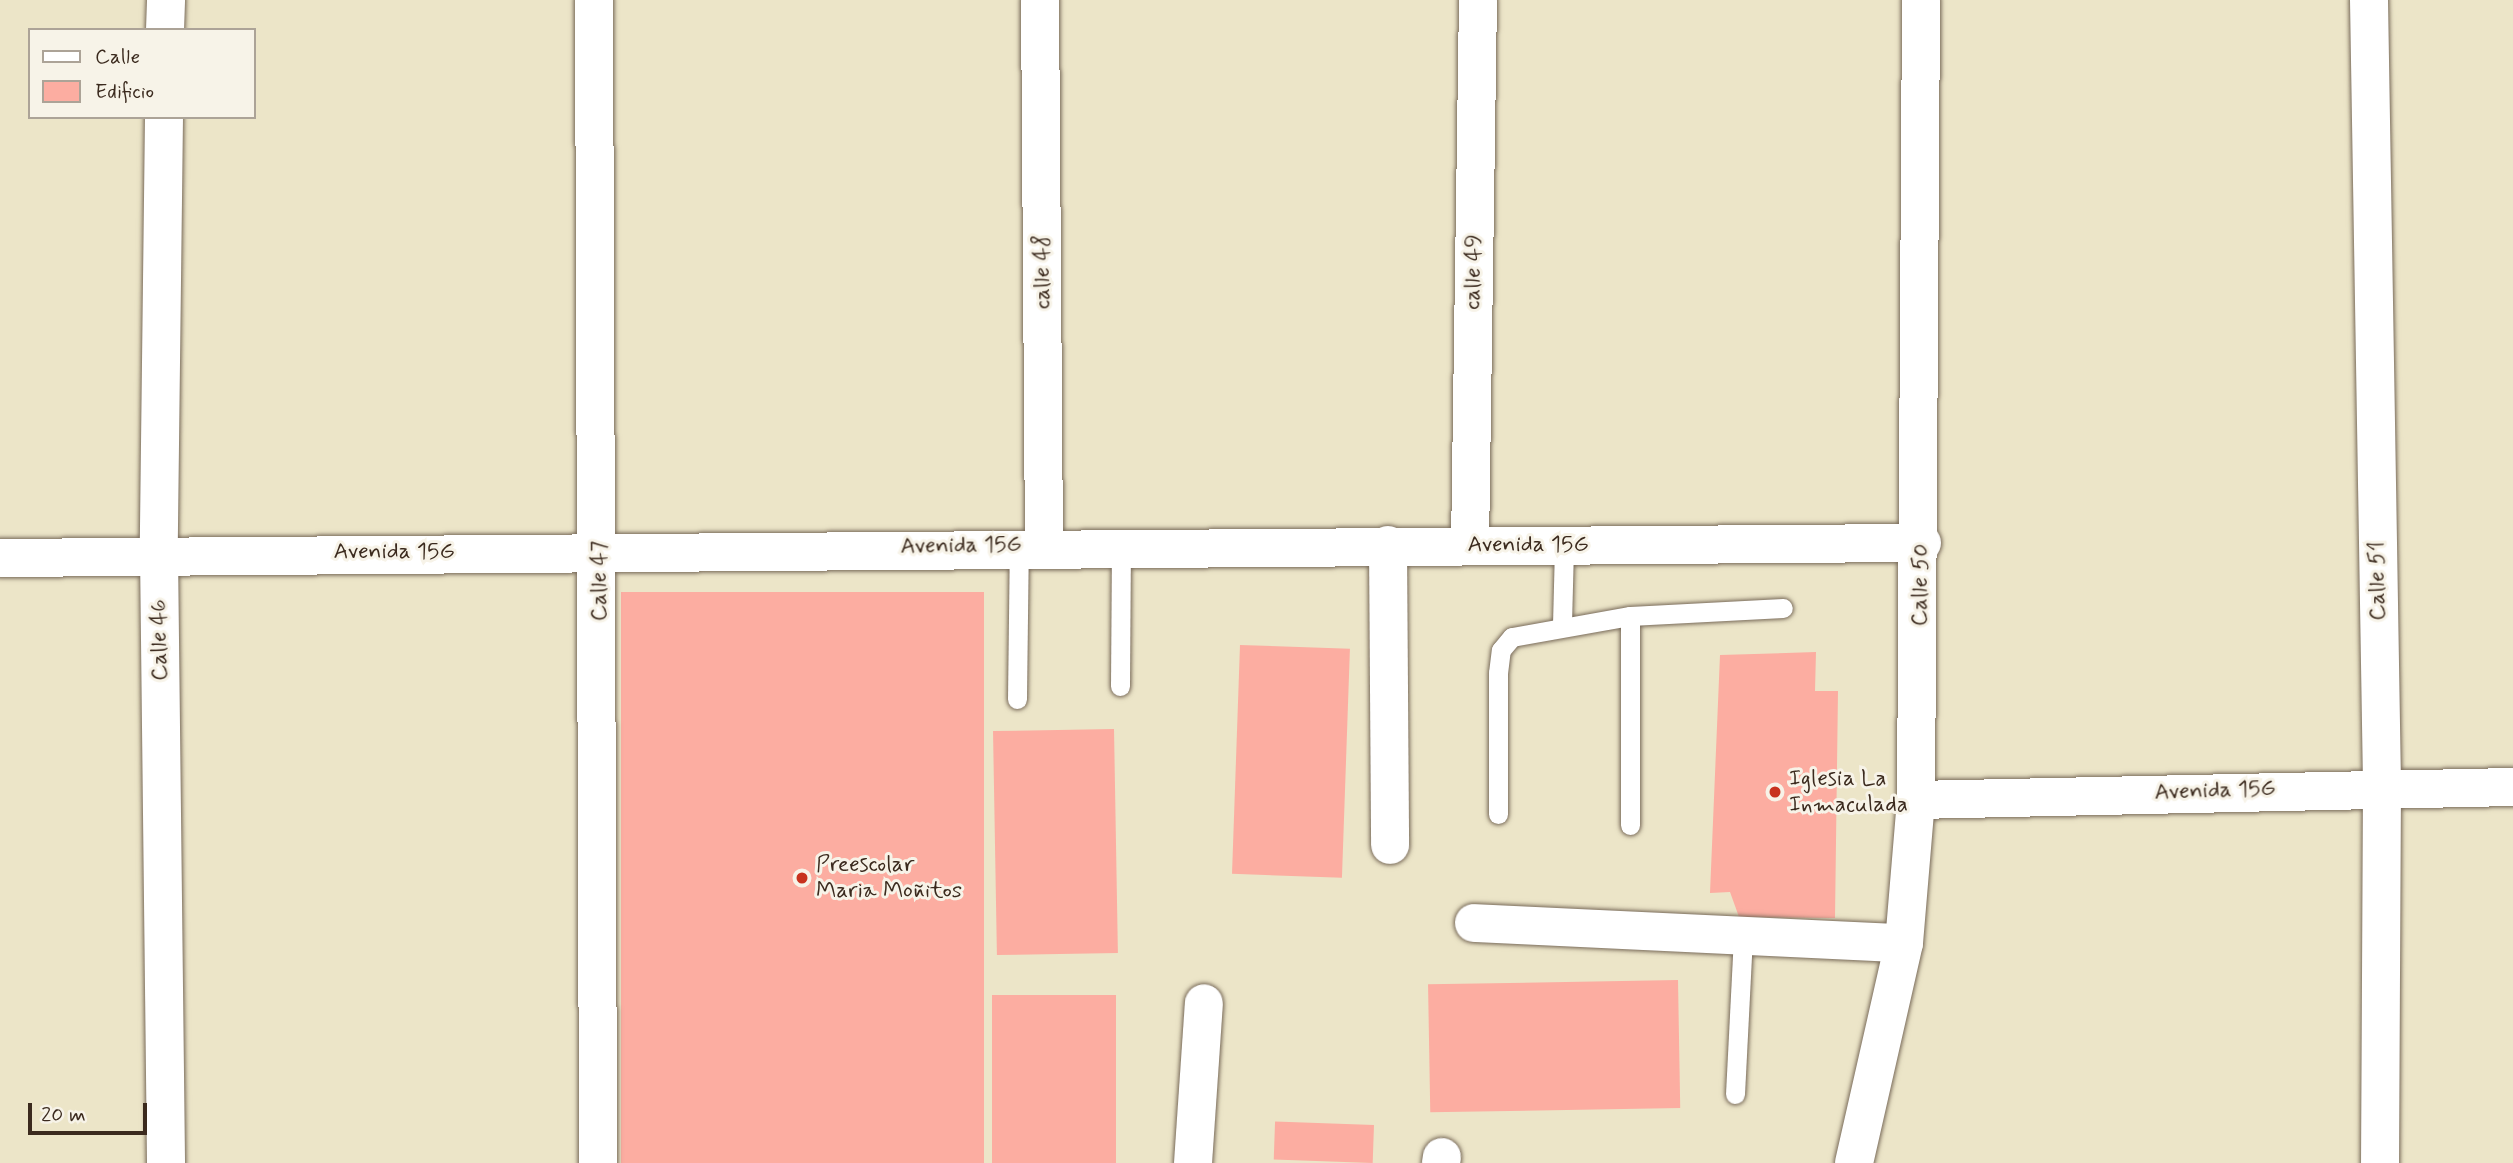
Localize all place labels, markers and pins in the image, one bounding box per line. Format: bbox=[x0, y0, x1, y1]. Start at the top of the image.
place label: Iglesia La Inmaculada bbox=[1789, 765, 1908, 819]
marker: Iglesia La Inmaculada bbox=[1767, 784, 1783, 800]
place label: Preescolar Maria Moñitos bbox=[816, 851, 962, 905]
marker: Preescolar Maria Moñitos bbox=[794, 870, 810, 886]

